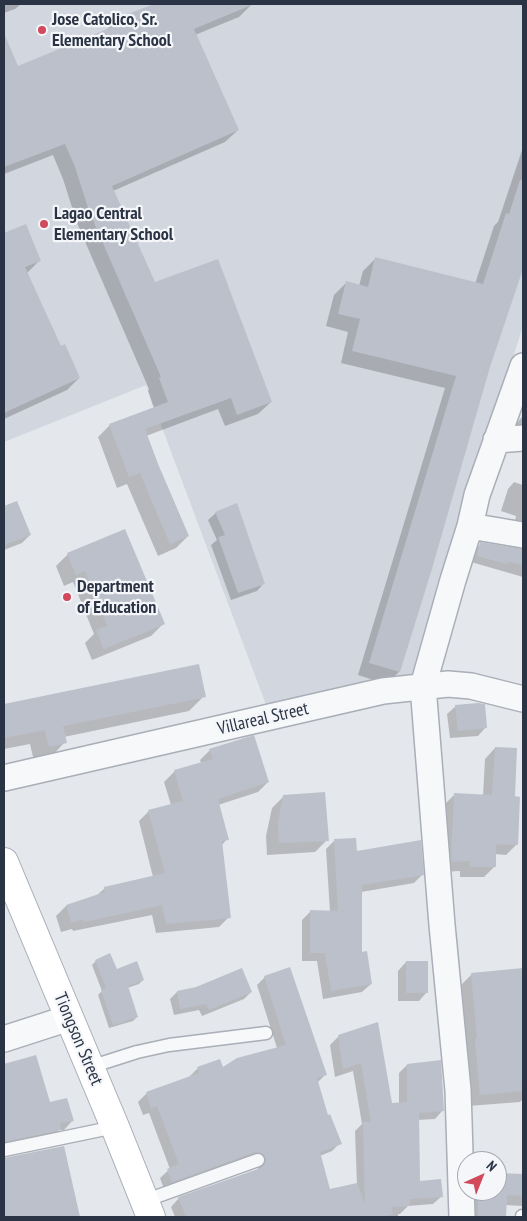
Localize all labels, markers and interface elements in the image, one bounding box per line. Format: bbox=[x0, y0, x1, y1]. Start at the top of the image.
place label: Jose Catolico, Sr. Elementary School bbox=[52, 9, 171, 52]
marker: Jose Catolico, Sr. Elementary School bbox=[36, 24, 48, 36]
place label: Lagao Central Elementary School bbox=[54, 203, 173, 245]
marker: Lagao Central Elementary School bbox=[38, 218, 50, 230]
place label: Department of Education bbox=[77, 576, 156, 618]
marker: Department of Education bbox=[61, 591, 73, 603]
street label: Villareal Street bbox=[215, 698, 311, 740]
street label: Tiongson Street bbox=[49, 990, 107, 1088]
north arrow bbox=[457, 1151, 507, 1201]
text: N bbox=[483, 1157, 501, 1175]

